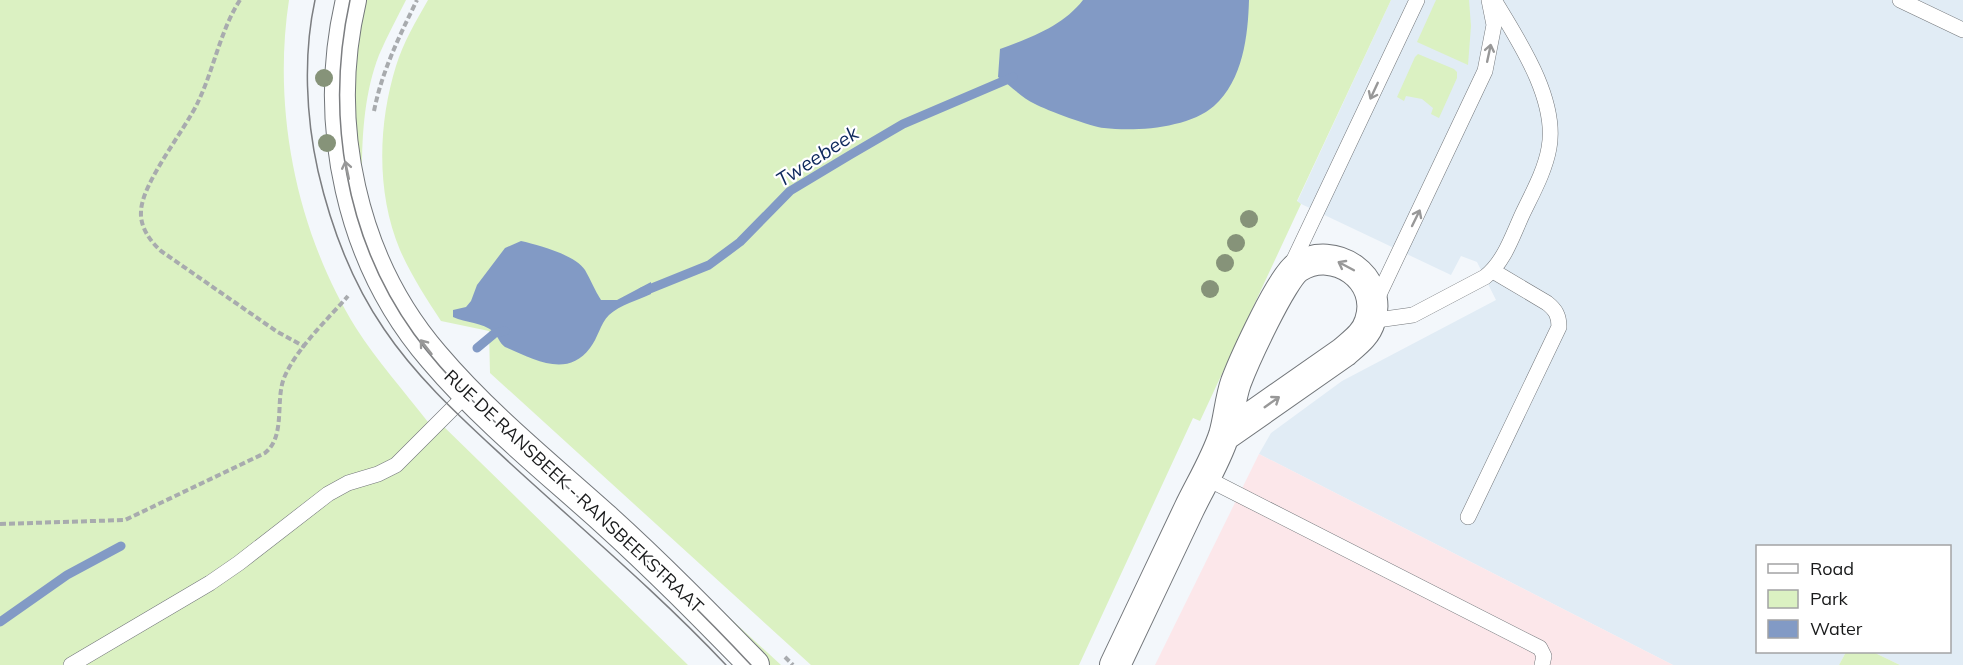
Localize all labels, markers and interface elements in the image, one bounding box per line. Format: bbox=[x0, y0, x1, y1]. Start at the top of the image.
one-way arrow bbox=[1484, 44, 1495, 63]
one-way arrow bbox=[1367, 81, 1379, 99]
water label: Tweebeek bbox=[771, 120, 864, 192]
one-way arrow bbox=[341, 161, 352, 180]
one-way arrow bbox=[1410, 210, 1422, 228]
one-way arrow bbox=[1338, 260, 1355, 272]
one-way arrow bbox=[419, 339, 432, 355]
street label: RUE DE RANSBEEK - RANSBEEKSTRAAT bbox=[440, 365, 709, 618]
one-way arrow bbox=[1263, 396, 1279, 408]
legend bbox=[1756, 545, 1951, 653]
text: Road bbox=[1810, 557, 1854, 580]
text: Park bbox=[1810, 587, 1849, 610]
text: Water bbox=[1810, 617, 1863, 640]

